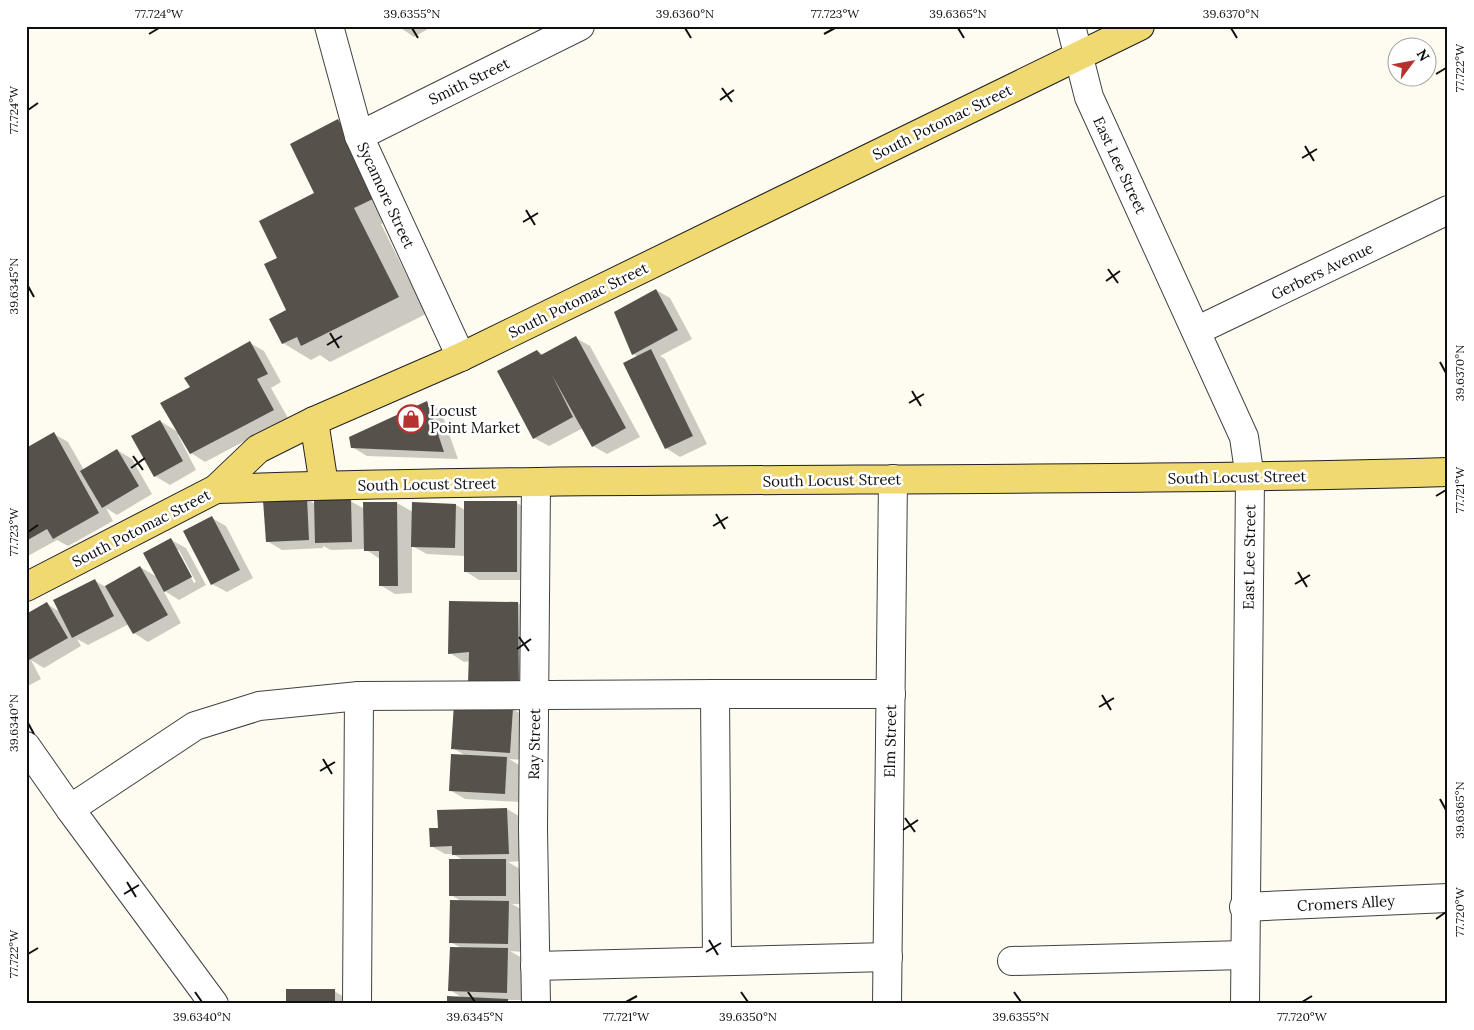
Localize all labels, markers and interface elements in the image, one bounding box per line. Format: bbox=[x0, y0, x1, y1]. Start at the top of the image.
text: 77.724°W bbox=[135, 6, 184, 21]
text: 39.6355°N bbox=[384, 6, 440, 21]
text: 39.6360°N bbox=[656, 6, 714, 21]
text: 77.723°W bbox=[811, 6, 860, 21]
text: 39.6365°N bbox=[929, 6, 987, 21]
text: 39.6370°N bbox=[1203, 6, 1259, 21]
north arrow bbox=[1386, 38, 1436, 88]
text: 77.722°W bbox=[1452, 43, 1467, 92]
text: N bbox=[1413, 46, 1434, 65]
street label: Smith Street bbox=[425, 53, 513, 109]
street label: South Potomac Street bbox=[869, 80, 1015, 164]
text: 77.724°W bbox=[6, 85, 21, 134]
street label: East Lee Street bbox=[1089, 113, 1151, 217]
street label: Sycamore Street bbox=[353, 139, 419, 251]
street label: Gerbers Avenue bbox=[1268, 238, 1376, 304]
text: 39.6345°N bbox=[6, 258, 21, 314]
street label: South Potomac Street bbox=[505, 258, 651, 342]
text: 39.6370°N bbox=[1452, 345, 1467, 401]
place label: Locust Point Market bbox=[430, 401, 521, 437]
shop icon: Locust Point Market bbox=[396, 404, 426, 434]
street label: South Locust Street bbox=[1168, 466, 1307, 488]
text: 77.721°W bbox=[1452, 466, 1467, 513]
street label: South Locust Street bbox=[763, 469, 902, 491]
street label: South Locust Street bbox=[358, 473, 497, 495]
street label: South Potomac Street bbox=[69, 485, 214, 571]
street label: East Lee Street bbox=[1239, 504, 1259, 610]
text: 77.723°W bbox=[6, 507, 21, 556]
text: 39.6340°N bbox=[6, 694, 21, 752]
street label: Elm Street bbox=[880, 704, 900, 778]
street label: Ray Street bbox=[524, 708, 544, 780]
text: 39.6365°N bbox=[1452, 781, 1467, 839]
text: 77.720°W bbox=[1452, 886, 1467, 937]
street label: Cromers Alley bbox=[1297, 891, 1396, 915]
text: 77.722°W bbox=[6, 929, 21, 978]
text: 39.6340°N bbox=[173, 1009, 231, 1024]
text: 39.6345°N bbox=[447, 1009, 503, 1024]
text: 77.721°W bbox=[603, 1009, 650, 1024]
text: 39.6350°N bbox=[719, 1009, 777, 1024]
text: 39.6355°N bbox=[993, 1009, 1049, 1024]
text: 77.720°W bbox=[1277, 1009, 1328, 1024]

